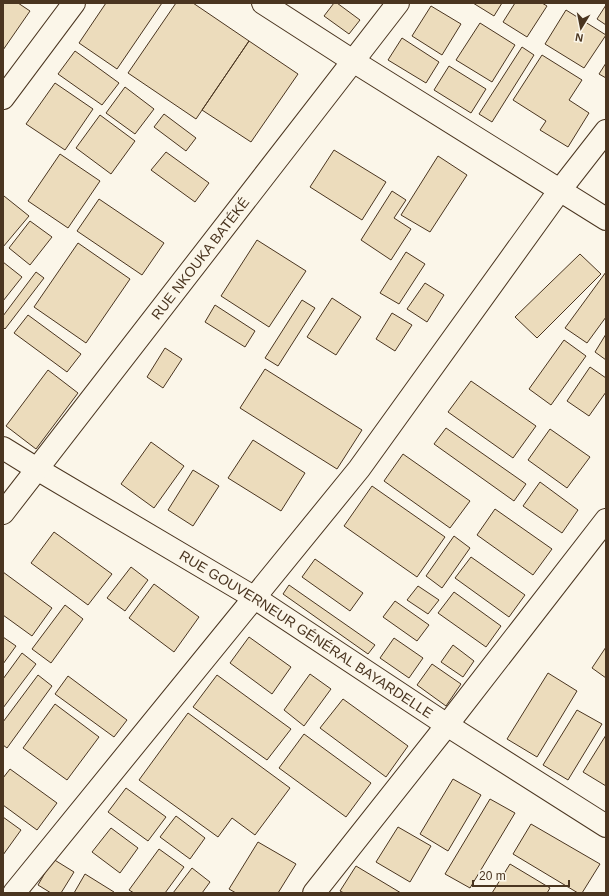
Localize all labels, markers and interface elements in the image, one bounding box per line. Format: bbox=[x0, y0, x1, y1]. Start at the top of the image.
north arrow bbox=[561, 8, 601, 48]
text: N bbox=[574, 31, 584, 44]
street label: RUE NKOUKA BATÉKÉ bbox=[148, 194, 252, 323]
street label: RUE GOUVERNEUR GÉNÉRAL BAYARDELLE bbox=[177, 547, 436, 721]
scale bar bbox=[473, 862, 569, 888]
text: 20 m bbox=[479, 869, 506, 883]

